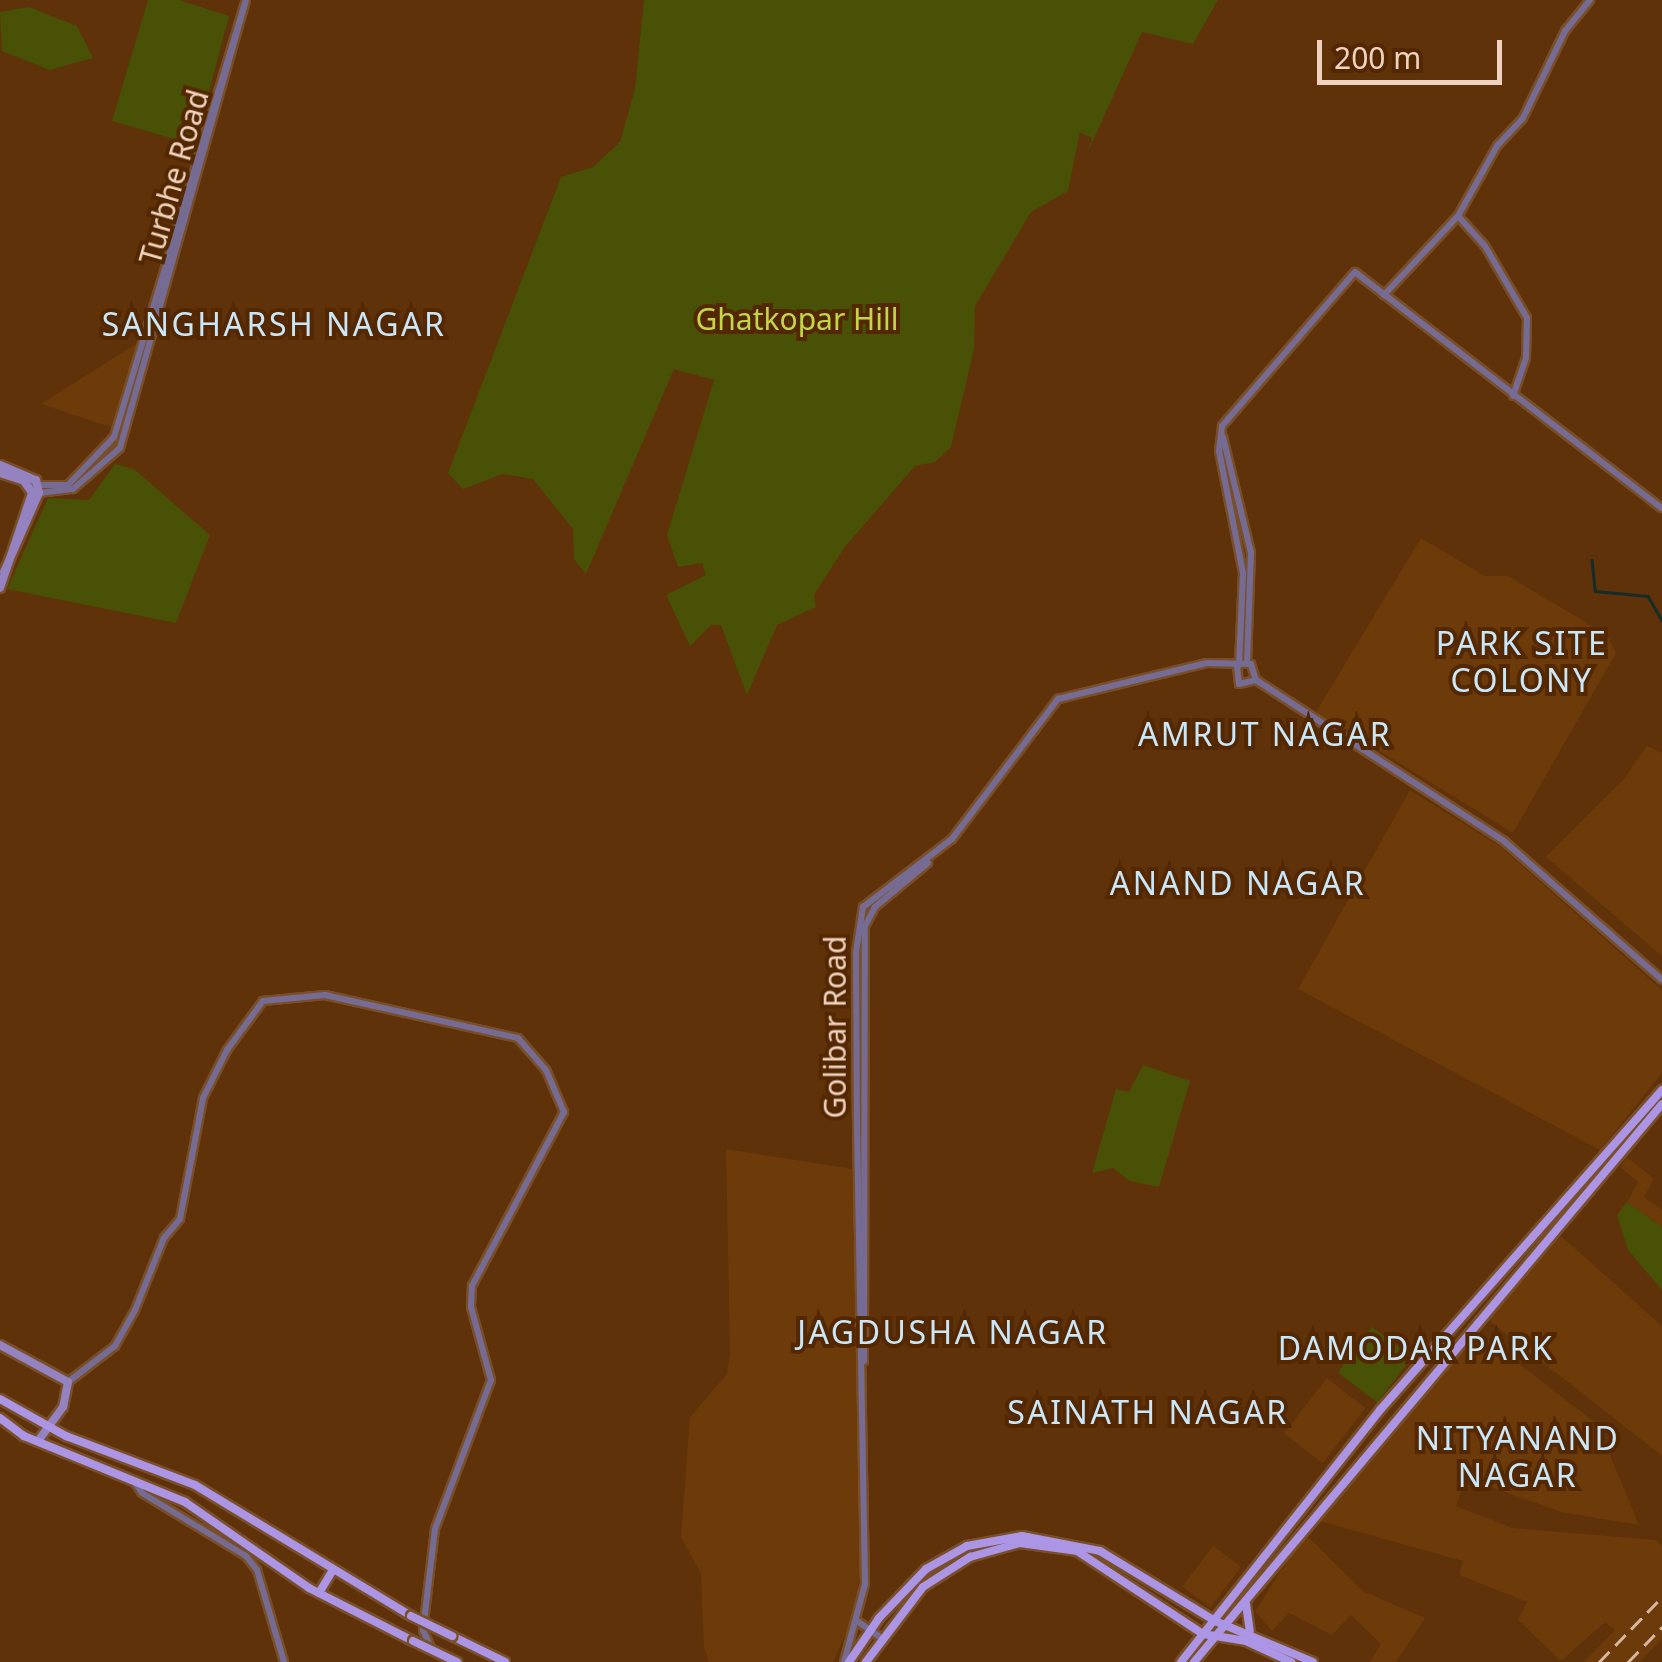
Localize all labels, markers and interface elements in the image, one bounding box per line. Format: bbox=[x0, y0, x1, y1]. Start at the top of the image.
scale bar bbox=[1322, 20, 1507, 82]
text: 200 m bbox=[1334, 37, 1421, 78]
street label: Turbhe Road bbox=[132, 86, 216, 268]
park label: Ghatkopar Hill bbox=[695, 301, 899, 337]
district label: SANGHARSH NAGAR bbox=[102, 305, 446, 343]
district label: PARK SITE COLONY bbox=[1436, 625, 1608, 700]
district label: AMRUT NAGAR bbox=[1138, 715, 1392, 753]
district label: ANAND NAGAR bbox=[1110, 864, 1366, 902]
street label: Golibar Road bbox=[817, 935, 853, 1119]
district label: JAGDUSHA NAGAR bbox=[797, 1313, 1109, 1351]
district label: DAMODAR PARK bbox=[1278, 1329, 1554, 1367]
district label: SAINATH NAGAR bbox=[1007, 1393, 1289, 1431]
district label: NITYANAND NAGAR bbox=[1416, 1420, 1620, 1495]

